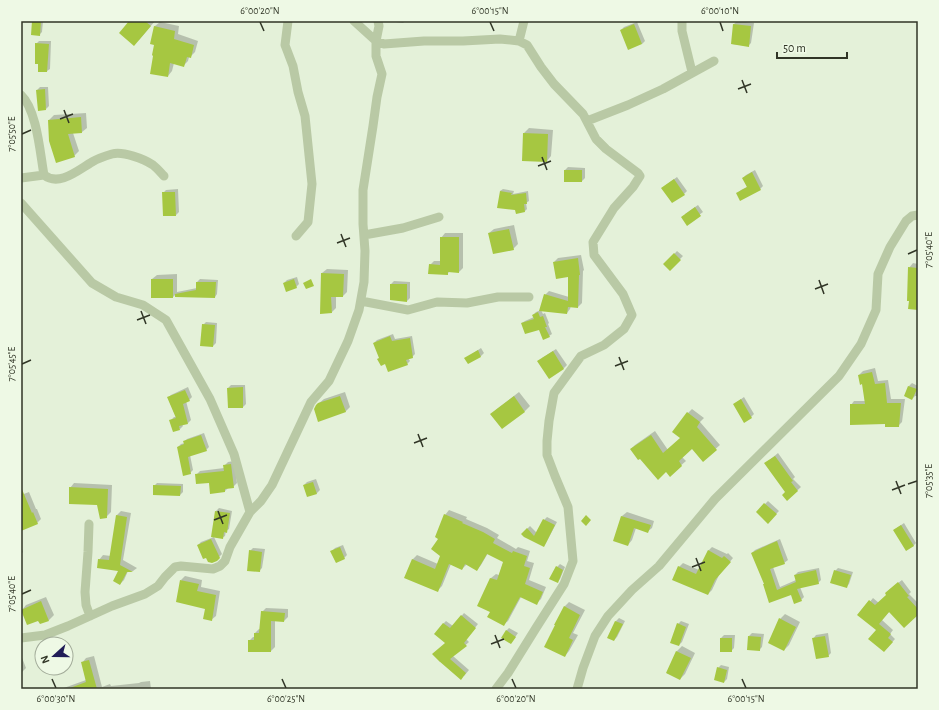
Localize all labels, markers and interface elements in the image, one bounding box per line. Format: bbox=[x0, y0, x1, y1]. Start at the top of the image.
text: 6°00'20"N bbox=[240, 6, 280, 16]
text: 6°00'15"N bbox=[471, 6, 509, 16]
text: 6°00'10"N bbox=[701, 6, 739, 16]
scale bar bbox=[777, 34, 847, 60]
text: 50 m bbox=[783, 42, 806, 54]
text: 7°05'50"E bbox=[7, 116, 17, 152]
text: 7°05'40"E bbox=[924, 232, 934, 268]
text: 7°05'45"E bbox=[7, 346, 17, 381]
text: 7°05'35"E bbox=[924, 464, 934, 498]
text: 7°05'40"E bbox=[7, 576, 17, 612]
north arrow bbox=[34, 636, 74, 676]
text: N bbox=[39, 654, 52, 665]
text: 6°00'30"N bbox=[37, 694, 75, 704]
text: 6°00'25"N bbox=[267, 694, 305, 704]
text: 6°00'20"N bbox=[496, 694, 536, 704]
text: 6°00'15"N bbox=[727, 694, 765, 704]

